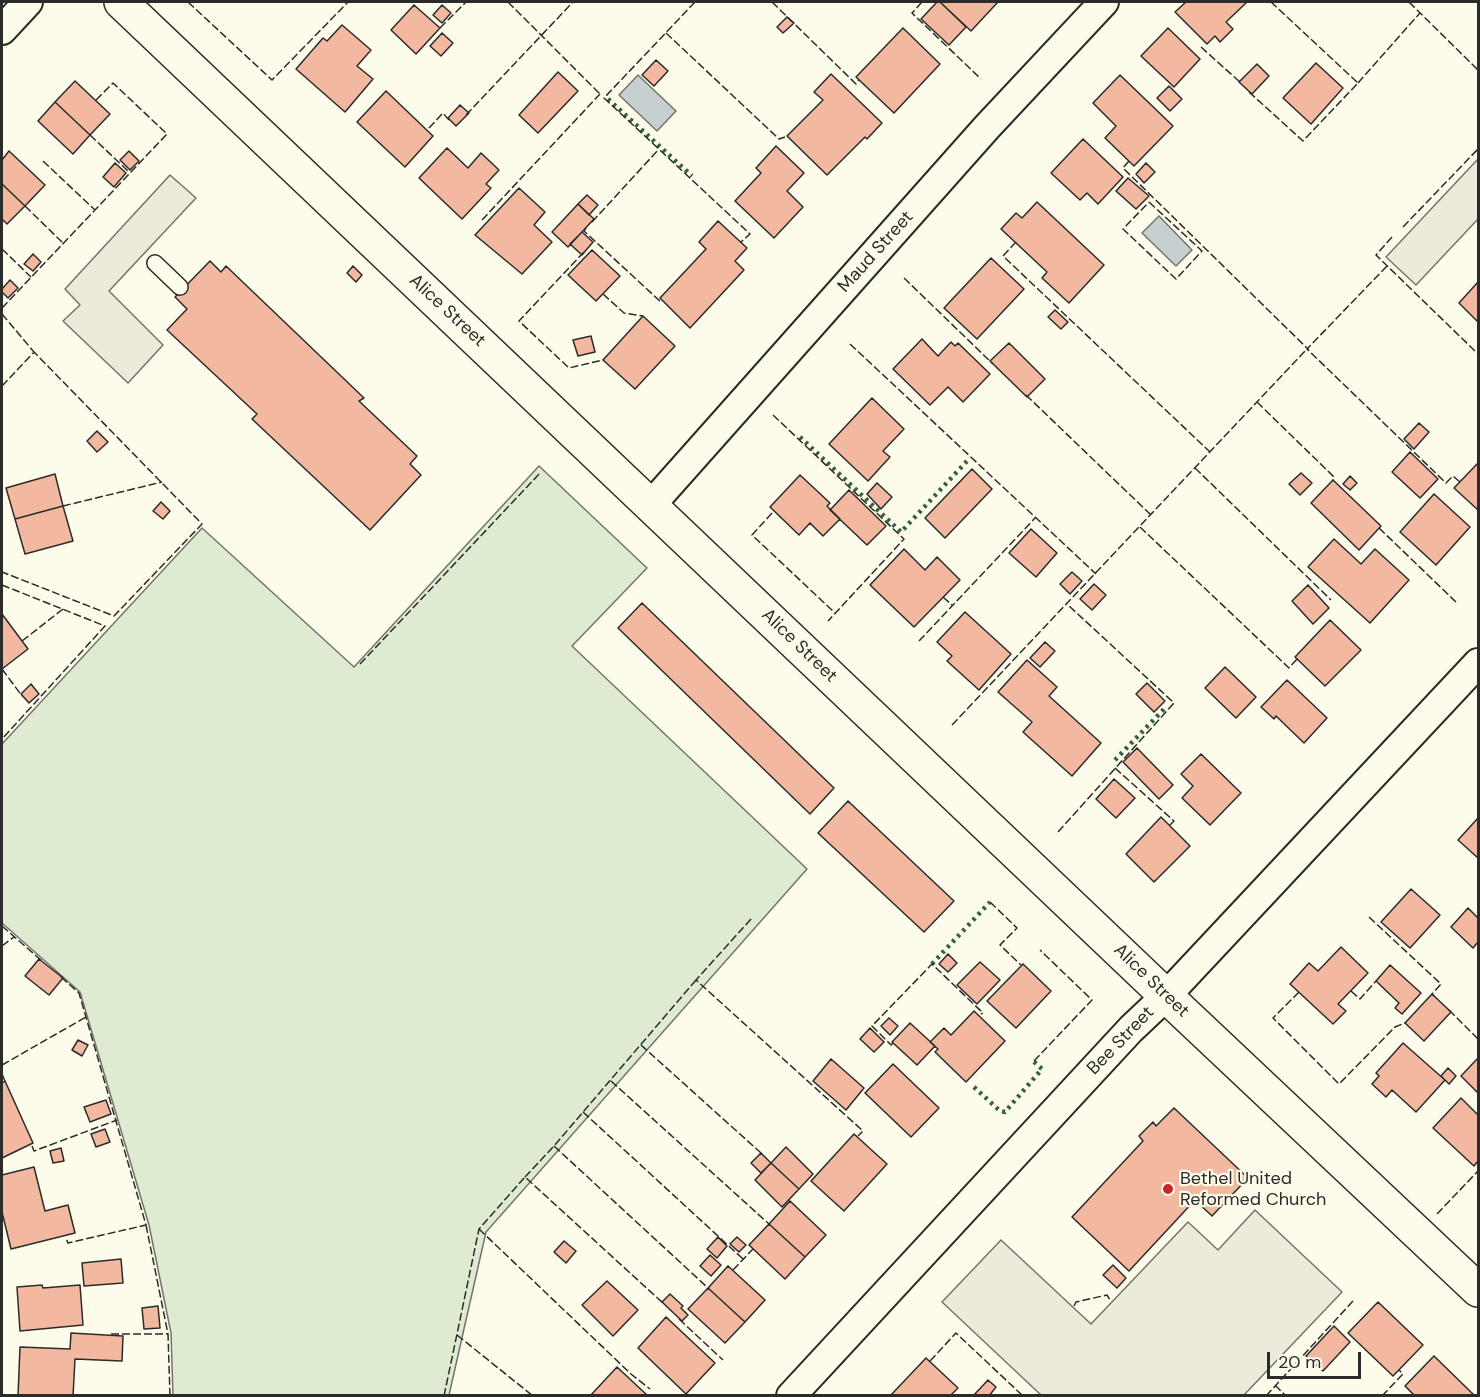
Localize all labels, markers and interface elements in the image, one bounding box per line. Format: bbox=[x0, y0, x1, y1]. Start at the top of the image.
street label: Maud Street bbox=[834, 207, 918, 297]
street label: Alice Street bbox=[404, 270, 490, 352]
street label: Alice Street bbox=[757, 605, 841, 687]
street label: Alice Street bbox=[1109, 940, 1193, 1022]
street label: Bee Street bbox=[1083, 1002, 1159, 1080]
place label: Bethel United Reformed Church bbox=[1180, 1168, 1326, 1210]
marker: Bethel United Reformed Church bbox=[1161, 1182, 1175, 1196]
scale bar bbox=[1270, 1340, 1364, 1378]
text: 20 m bbox=[1278, 1350, 1321, 1374]

